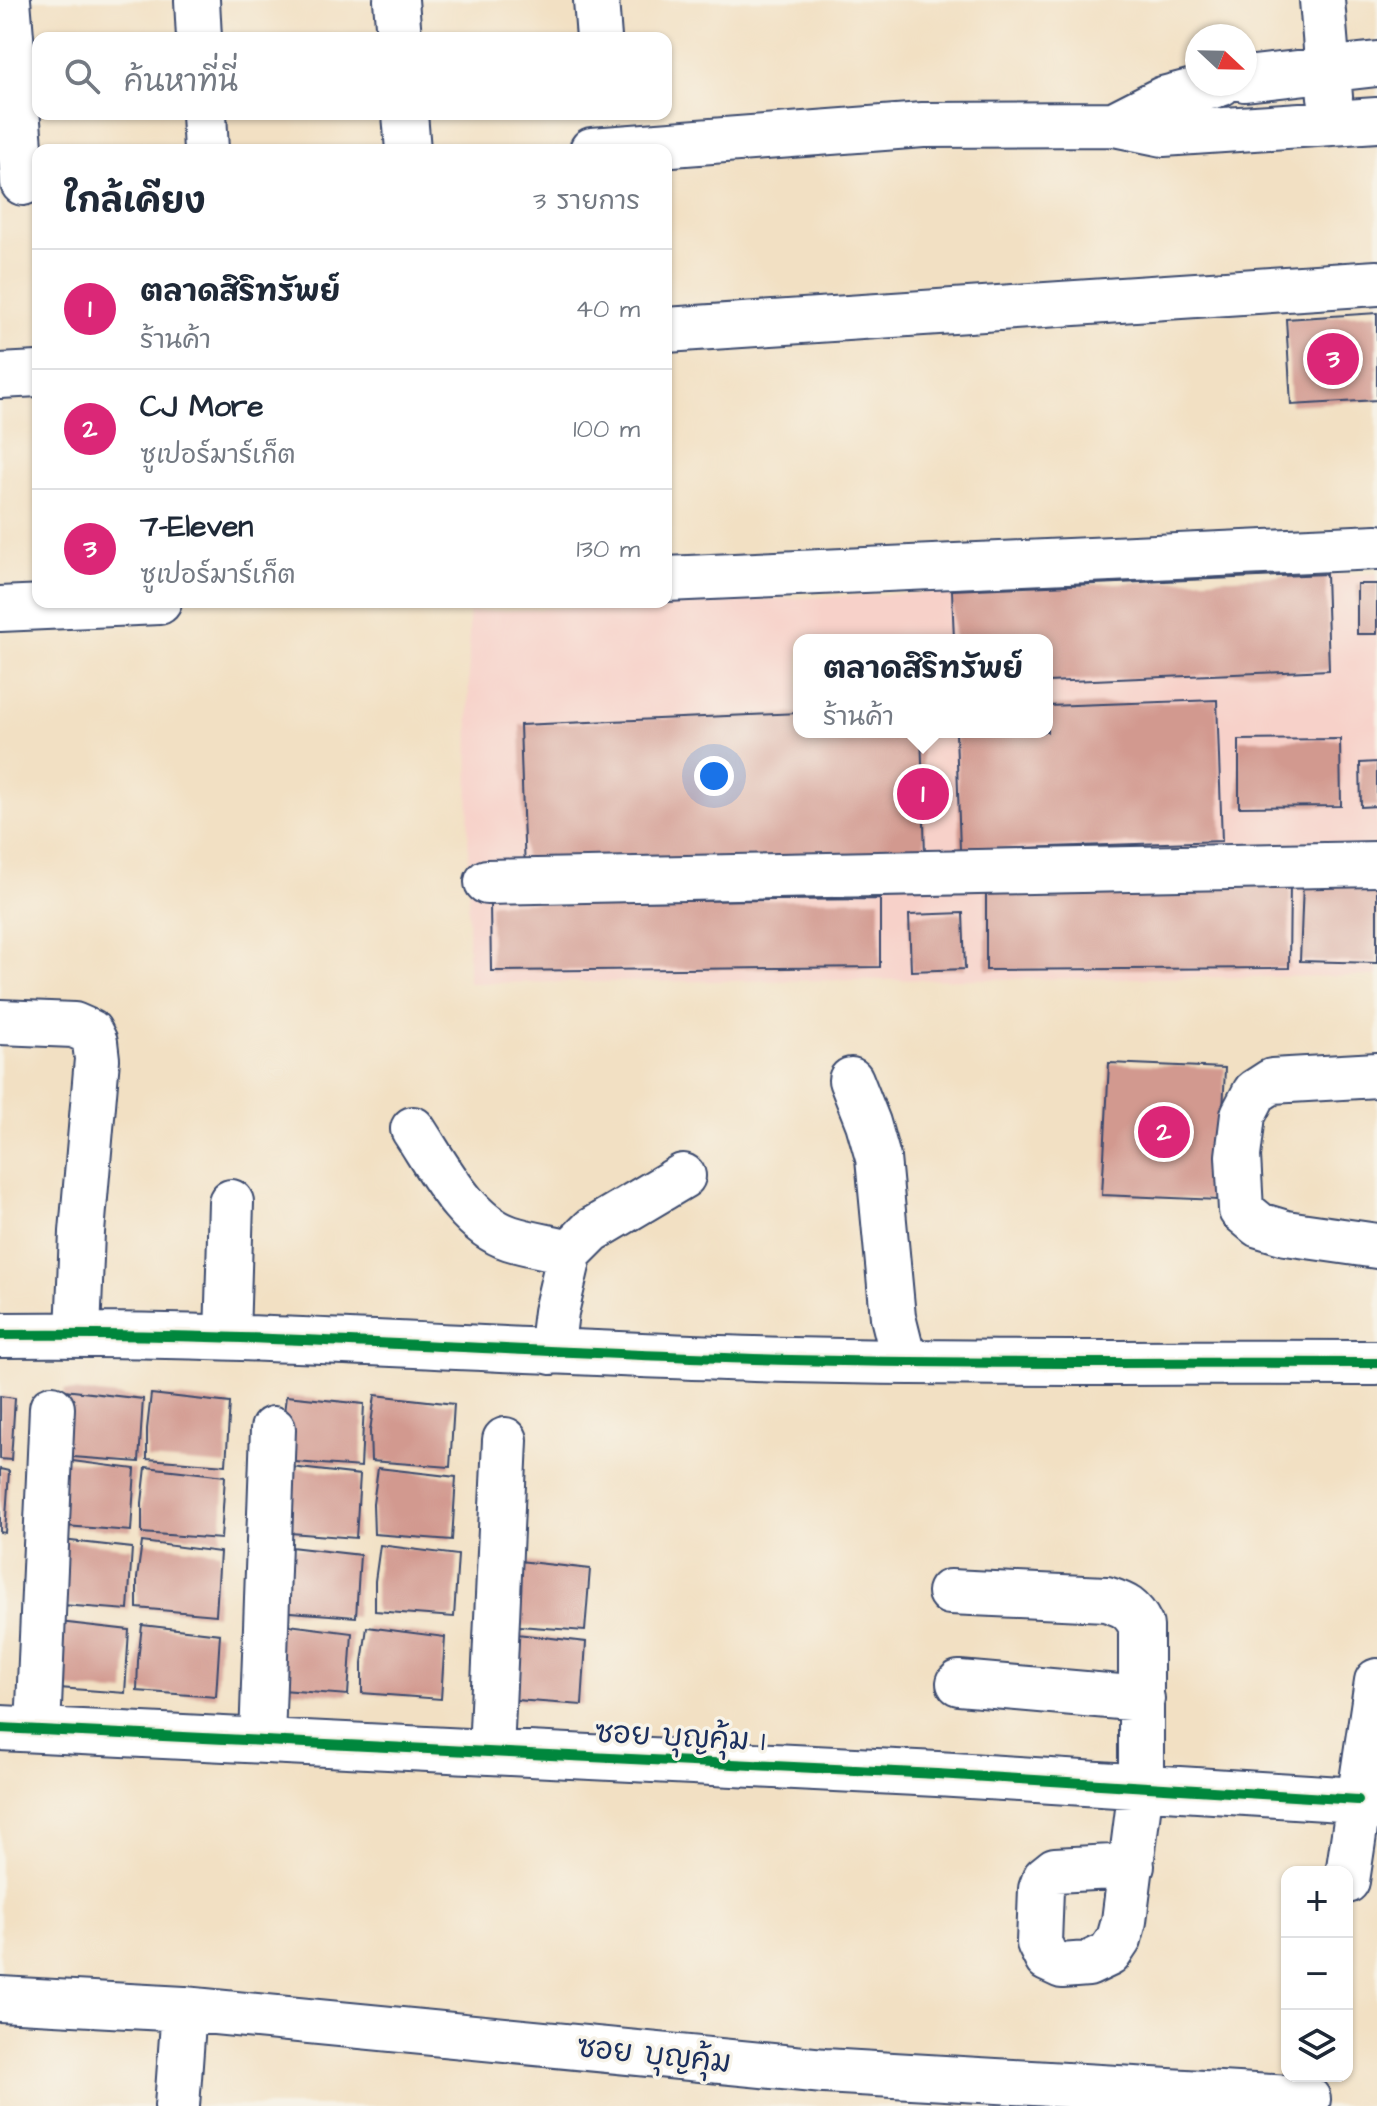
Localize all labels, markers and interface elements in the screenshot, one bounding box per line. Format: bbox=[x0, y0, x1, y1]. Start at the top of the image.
north arrow bbox=[1185, 24, 1257, 96]
search box bbox=[32, 32, 672, 120]
icon: search bbox=[60, 54, 104, 98]
text: ค้นหาที่นี่ bbox=[124, 61, 238, 103]
text: ใกล้เคียง bbox=[64, 178, 206, 226]
text: 3 รายการ bbox=[533, 183, 640, 219]
text: ตลาดสิริทรัพย์ bbox=[140, 271, 340, 313]
text: 1 bbox=[88, 291, 92, 327]
text: 40 m bbox=[575, 291, 640, 327]
text: ร้านค้า bbox=[140, 322, 211, 358]
pin: 3 bbox=[1307, 329, 1359, 389]
text: CJ More bbox=[140, 386, 264, 428]
text: 2 bbox=[83, 411, 97, 447]
text: 100 m bbox=[573, 411, 640, 447]
text: ซูเปอร์มาร์เก็ต bbox=[140, 437, 296, 473]
text: 7-Eleven bbox=[140, 506, 253, 548]
text: 3 bbox=[83, 531, 97, 567]
text: 130 m bbox=[576, 531, 640, 567]
text: ซูเปอร์มาร์เก็ต bbox=[140, 557, 296, 593]
popup bbox=[793, 634, 1053, 738]
text: ตลาดสิริทรัพย์ bbox=[823, 648, 1023, 690]
text: ร้านค้า bbox=[823, 699, 894, 735]
your location bbox=[694, 756, 734, 796]
pin: 1 bbox=[897, 764, 949, 824]
pin: 2 bbox=[1138, 1102, 1190, 1162]
street label: ซอย บุญคุ้ม 1 bbox=[594, 1712, 766, 1762]
map controls bbox=[1281, 1866, 1353, 2082]
button: + bbox=[1281, 1866, 1353, 1938]
button: − bbox=[1281, 1938, 1353, 2010]
button: layers bbox=[1281, 2010, 1353, 2082]
street label: ซอย บุญคุ้ม bbox=[575, 2026, 733, 2084]

